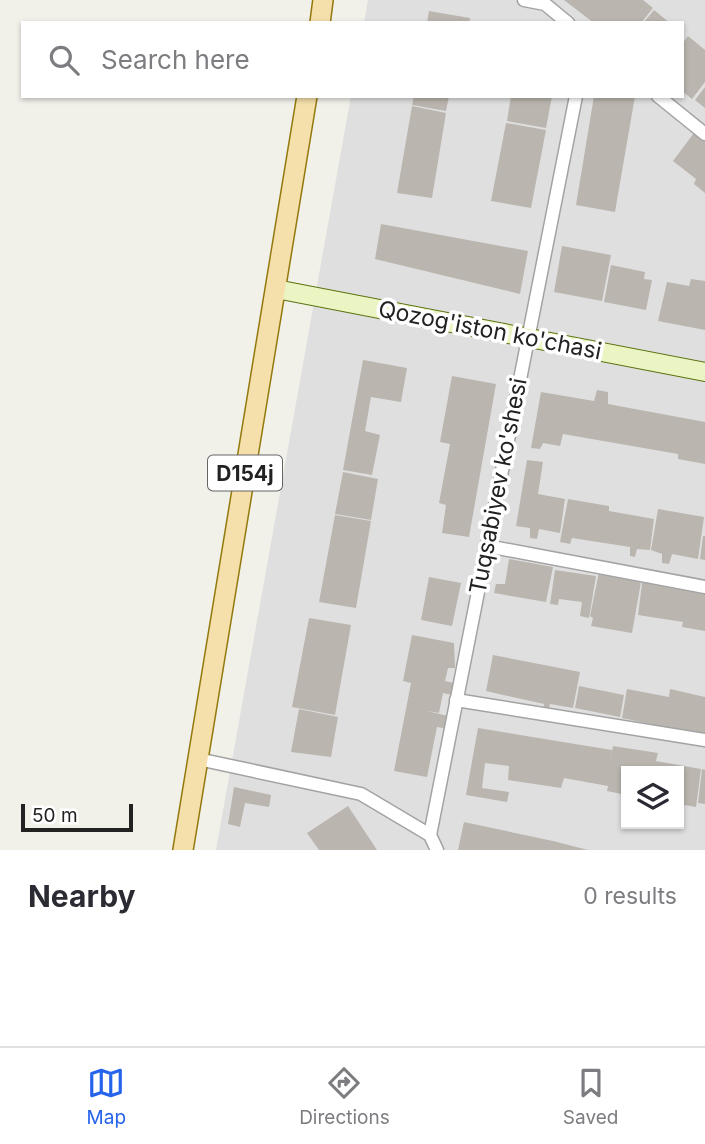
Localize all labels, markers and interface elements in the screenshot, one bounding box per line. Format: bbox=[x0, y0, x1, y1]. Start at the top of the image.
search box bbox=[21, 21, 684, 98]
icon: search bbox=[45, 41, 83, 79]
text: Search here bbox=[101, 44, 250, 75]
street label: Qozog'iston ko'chasi bbox=[376, 295, 604, 365]
street label: Tuqsabiyev ko'shesi bbox=[463, 375, 533, 597]
road number: D154j bbox=[208, 456, 282, 490]
map controls bbox=[621, 766, 684, 829]
button: layers bbox=[621, 766, 684, 829]
scale bar bbox=[21, 801, 133, 833]
text: 50 m bbox=[32, 804, 78, 827]
text: Nearby bbox=[28, 878, 136, 914]
text: 0 results bbox=[583, 882, 677, 910]
tab: Map bbox=[87, 1064, 126, 1129]
tab: Directions bbox=[299, 1064, 390, 1129]
tab: Saved bbox=[563, 1064, 618, 1129]

